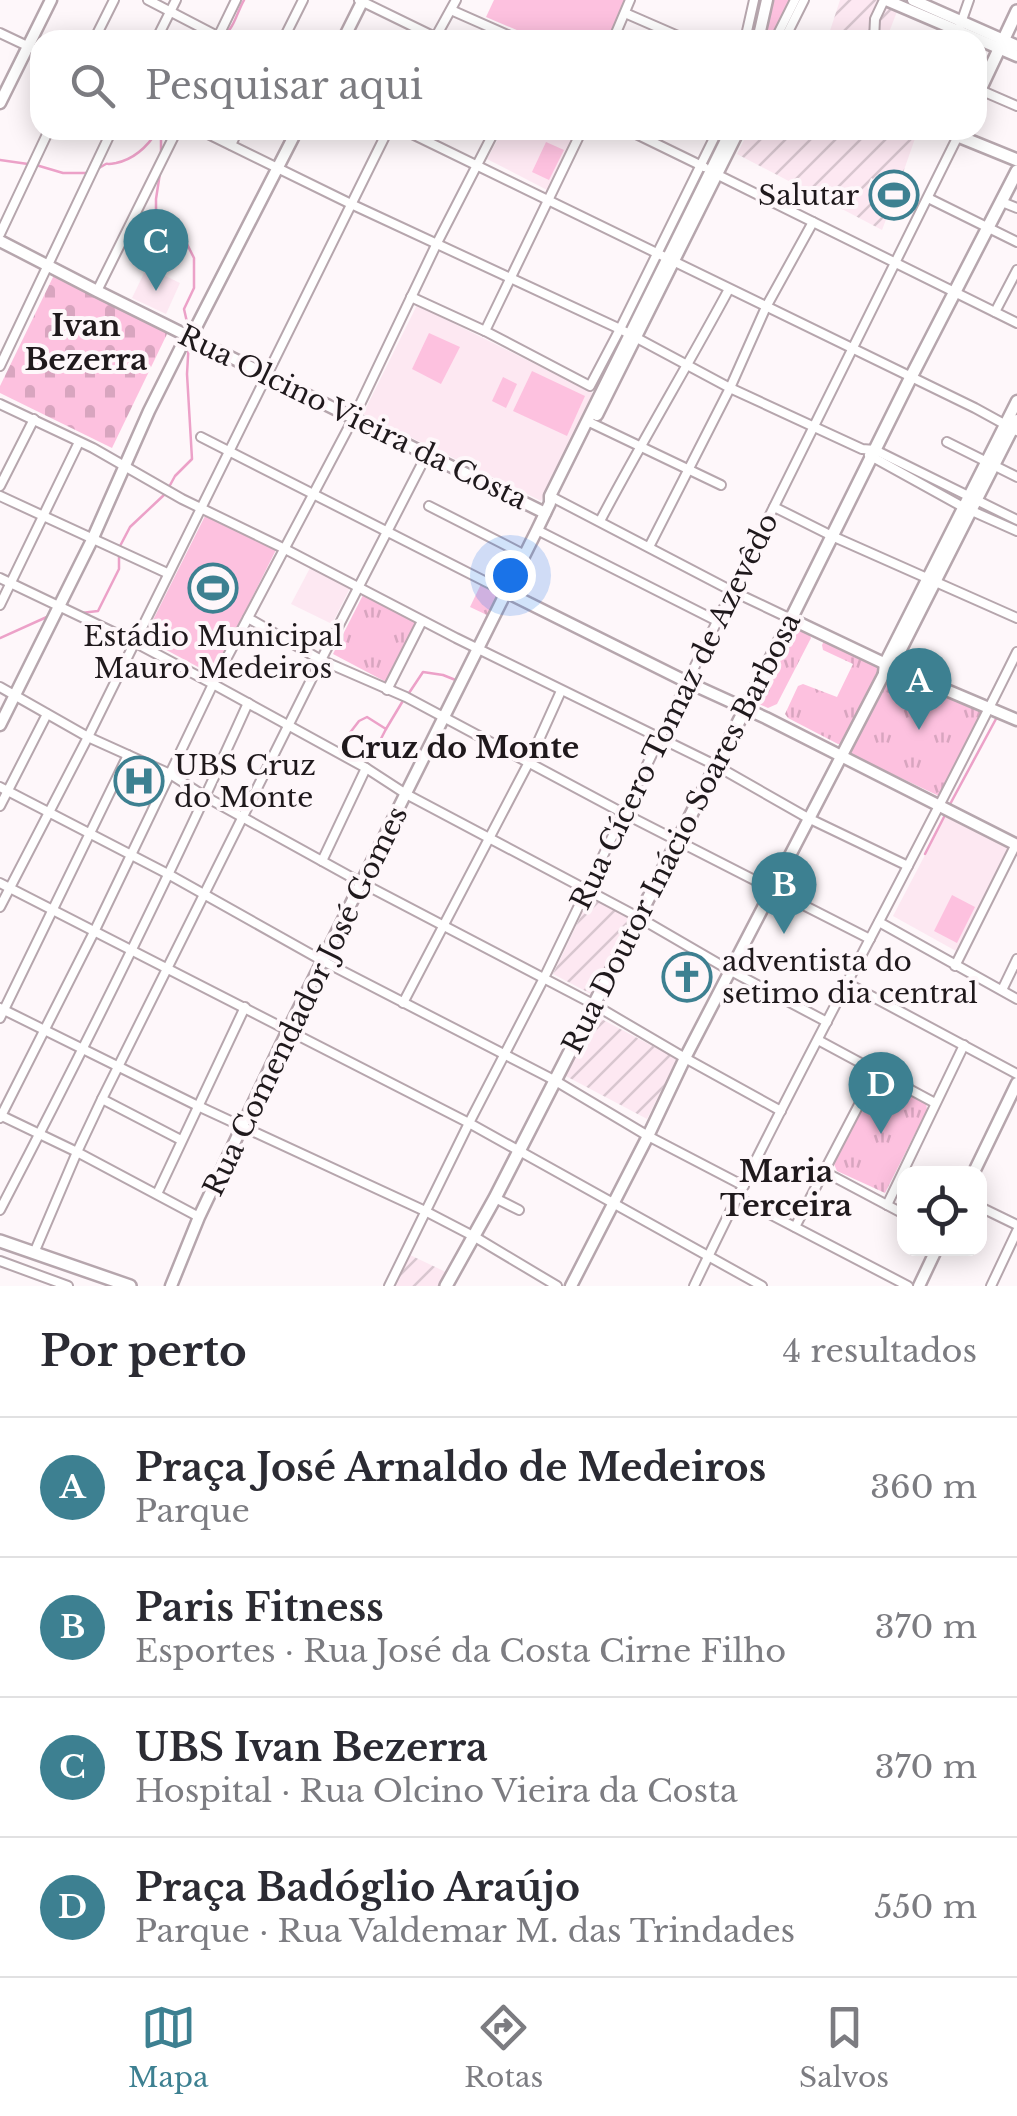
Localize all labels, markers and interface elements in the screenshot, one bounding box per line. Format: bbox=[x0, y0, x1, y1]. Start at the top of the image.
search box bbox=[30, 30, 987, 140]
icon: search bbox=[65, 58, 120, 113]
text: Pesquisar aqui bbox=[145, 62, 423, 109]
sports icon: Salutar bbox=[868, 169, 920, 221]
place label: Salutar bbox=[758, 178, 860, 213]
pin: C bbox=[124, 208, 188, 291]
district label: Ivan Bezerra bbox=[24, 307, 148, 378]
street label: Rua Olcino Vieira da Costa bbox=[173, 318, 533, 517]
street label: Rua Cícero Tomaz de Azevêdo bbox=[563, 507, 786, 915]
your location bbox=[485, 550, 536, 601]
sports icon: Estádio Municipal Mauro Medeiros bbox=[187, 562, 239, 614]
street label: Rua Doutor Inácio Soares Barbosa bbox=[555, 607, 807, 1059]
place label: Estádio Municipal Mauro Medeiros bbox=[83, 619, 343, 686]
pin: A bbox=[886, 648, 952, 730]
district label: Cruz do Monte bbox=[341, 729, 579, 766]
place label: UBS Cruz do Monte bbox=[174, 748, 316, 815]
hospital icon: UBS Cruz do Monte bbox=[113, 755, 165, 807]
street label: Rua Comendador José Gomes bbox=[196, 801, 415, 1202]
pin: B bbox=[752, 852, 816, 934]
place label: adventista do setimo dia central bbox=[722, 944, 978, 1011]
church icon: adventista do setimo dia central bbox=[661, 951, 713, 1003]
pin: D bbox=[848, 1052, 914, 1134]
district label: Maria Terceira bbox=[720, 1153, 852, 1224]
map controls bbox=[897, 1166, 987, 1256]
button: locate bbox=[897, 1166, 987, 1256]
text: Por perto bbox=[40, 1325, 247, 1377]
text: 4 resultados bbox=[783, 1331, 977, 1371]
text: Praça José Arnaldo de Medeiros bbox=[135, 1444, 766, 1491]
text: A bbox=[60, 1467, 85, 1507]
text: 360 m bbox=[870, 1467, 977, 1507]
text: Parque bbox=[135, 1491, 250, 1531]
text: Paris Fitness bbox=[135, 1584, 384, 1631]
text: B bbox=[60, 1607, 85, 1647]
text: 370 m bbox=[875, 1607, 977, 1647]
text: Esportes · Rua José da Costa Cirne Filho bbox=[135, 1631, 786, 1671]
text: UBS Ivan Bezerra bbox=[135, 1724, 488, 1771]
text: C bbox=[59, 1747, 86, 1787]
text: 370 m bbox=[875, 1747, 977, 1787]
text: Hospital · Rua Olcino Vieira da Costa bbox=[135, 1771, 738, 1811]
text: Praça Badóglio Araújo bbox=[135, 1864, 580, 1911]
text: D bbox=[58, 1887, 87, 1927]
text: 550 m bbox=[874, 1887, 977, 1927]
text: Parque · Rua Valdemar M. das Trindades bbox=[135, 1911, 795, 1951]
tab: Mapa bbox=[128, 2000, 208, 2095]
tab: Rotas bbox=[464, 2000, 543, 2095]
tab: Salvos bbox=[799, 2000, 889, 2095]

